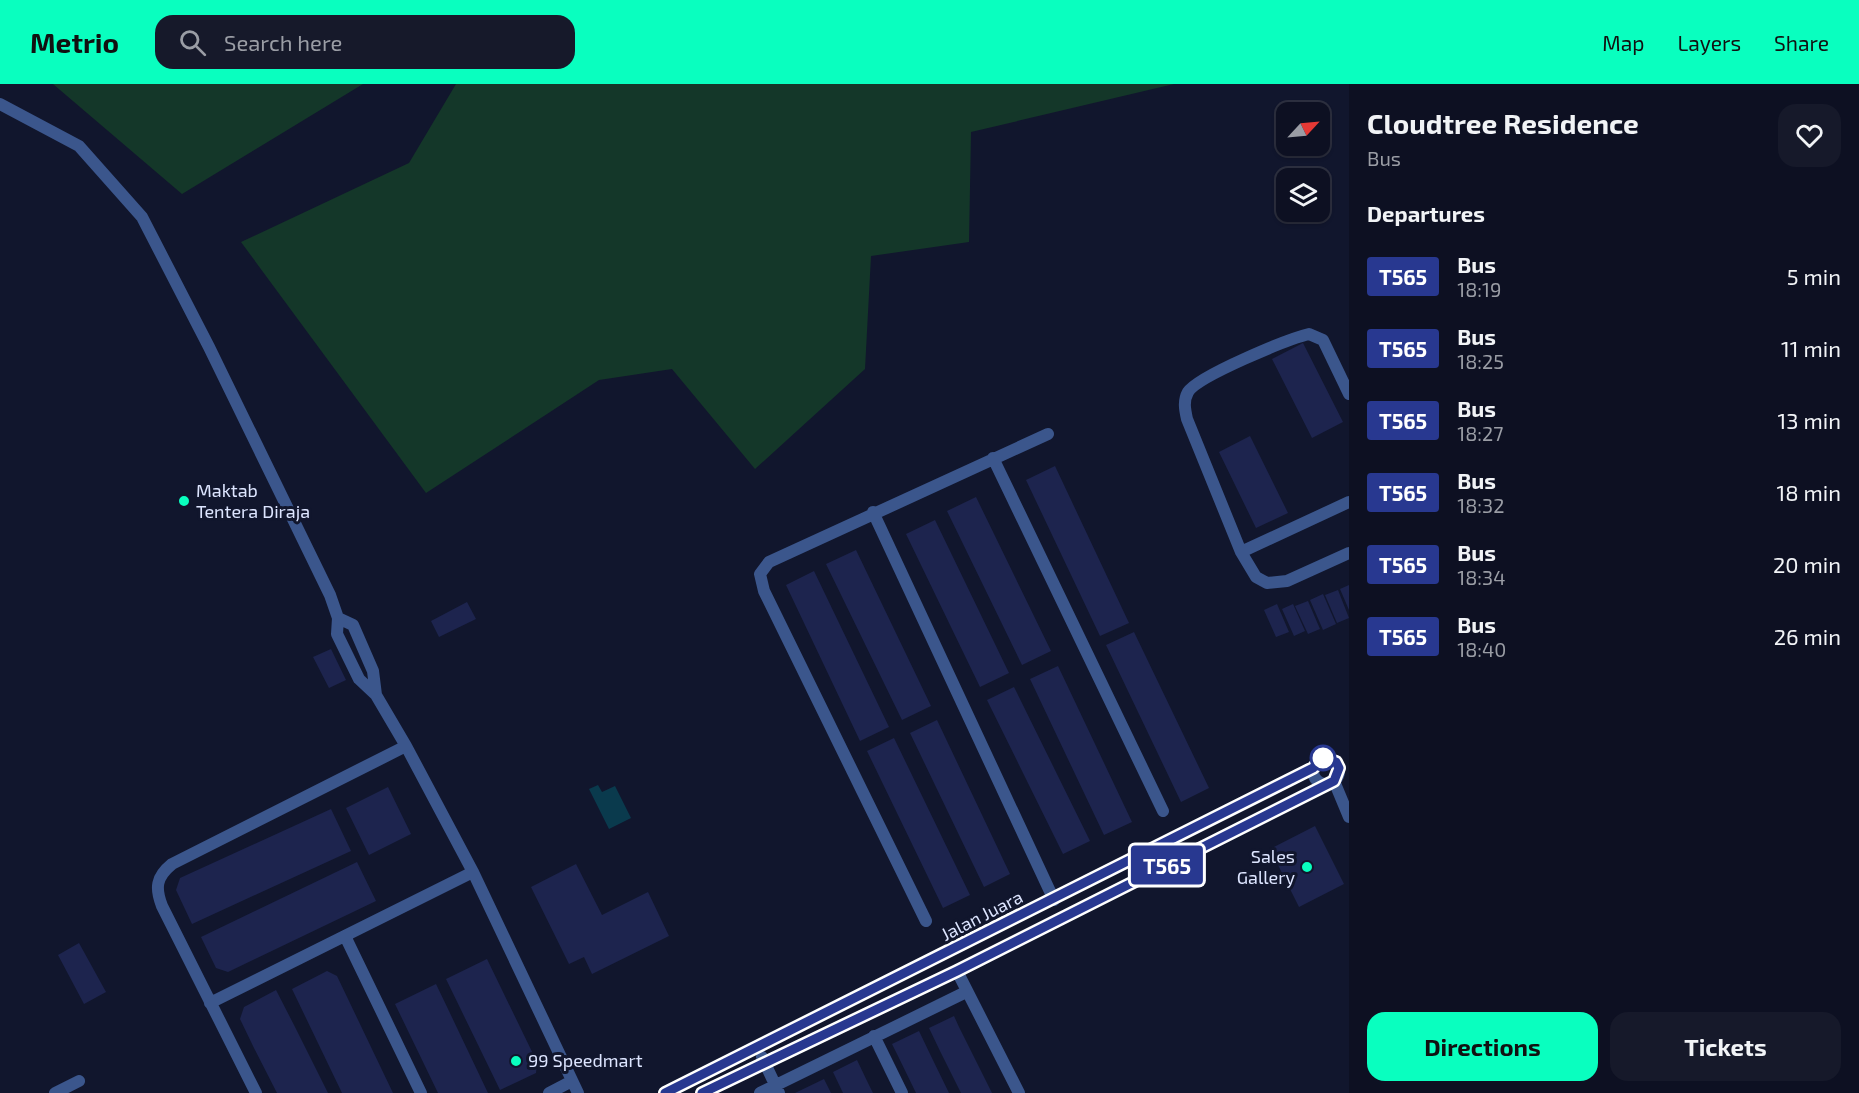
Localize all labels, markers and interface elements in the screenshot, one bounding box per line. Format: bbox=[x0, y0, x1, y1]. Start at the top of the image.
search box bbox=[155, 15, 575, 69]
text: Metrio bbox=[30, 25, 119, 59]
icon: search bbox=[176, 26, 209, 59]
text: Search here bbox=[224, 29, 342, 55]
text: Map bbox=[1602, 30, 1644, 55]
text: Layers bbox=[1677, 30, 1741, 55]
text: Share bbox=[1774, 30, 1829, 55]
north arrow bbox=[1276, 102, 1330, 156]
map controls bbox=[1276, 102, 1330, 222]
button: heart bbox=[1778, 104, 1841, 167]
text: Cloudtree Residence bbox=[1367, 106, 1639, 140]
text: Bus bbox=[1367, 146, 1401, 170]
button: layers bbox=[1276, 168, 1330, 222]
text: Departures bbox=[1367, 200, 1485, 226]
text: Bus bbox=[1457, 251, 1496, 277]
text: 5 min bbox=[1787, 263, 1841, 289]
text: T565 bbox=[1379, 264, 1427, 289]
text: 18:19 bbox=[1457, 277, 1501, 301]
text: Bus bbox=[1457, 323, 1496, 349]
text: 11 min bbox=[1781, 335, 1841, 361]
text: T565 bbox=[1379, 336, 1427, 361]
text: 18:25 bbox=[1457, 349, 1504, 373]
text: Bus bbox=[1457, 395, 1496, 421]
text: 13 min bbox=[1778, 407, 1841, 433]
text: T565 bbox=[1379, 408, 1427, 433]
text: 18:27 bbox=[1457, 421, 1504, 445]
text: Bus bbox=[1457, 467, 1496, 493]
place label: Maktab Tentera Diraja bbox=[196, 479, 310, 522]
text: 18 min bbox=[1776, 479, 1841, 505]
text: T565 bbox=[1379, 480, 1427, 505]
text: 18:32 bbox=[1457, 493, 1504, 517]
marker: Maktab Tentera Diraja bbox=[177, 494, 191, 508]
text: Bus bbox=[1457, 539, 1496, 565]
text: 20 min bbox=[1773, 551, 1841, 577]
text: T565 bbox=[1379, 552, 1427, 577]
text: 18:34 bbox=[1457, 565, 1505, 589]
text: Bus bbox=[1457, 611, 1496, 637]
text: 26 min bbox=[1774, 623, 1841, 649]
text: T565 bbox=[1379, 624, 1427, 649]
text: 18:40 bbox=[1457, 637, 1506, 661]
unlabelled marker bbox=[1310, 745, 1336, 771]
place label: Sales Gallery bbox=[1237, 845, 1295, 888]
line badge: T565 bbox=[1125, 846, 1209, 884]
text: T565 bbox=[1143, 853, 1191, 878]
marker: Sales Gallery bbox=[1300, 860, 1314, 874]
street label: Jalan Juara bbox=[937, 885, 1026, 945]
button: Directions bbox=[1367, 1012, 1598, 1081]
button: Tickets bbox=[1610, 1012, 1841, 1081]
place label: 99 Speedmart bbox=[528, 1049, 643, 1071]
marker: 99 Speedmart bbox=[509, 1054, 523, 1068]

